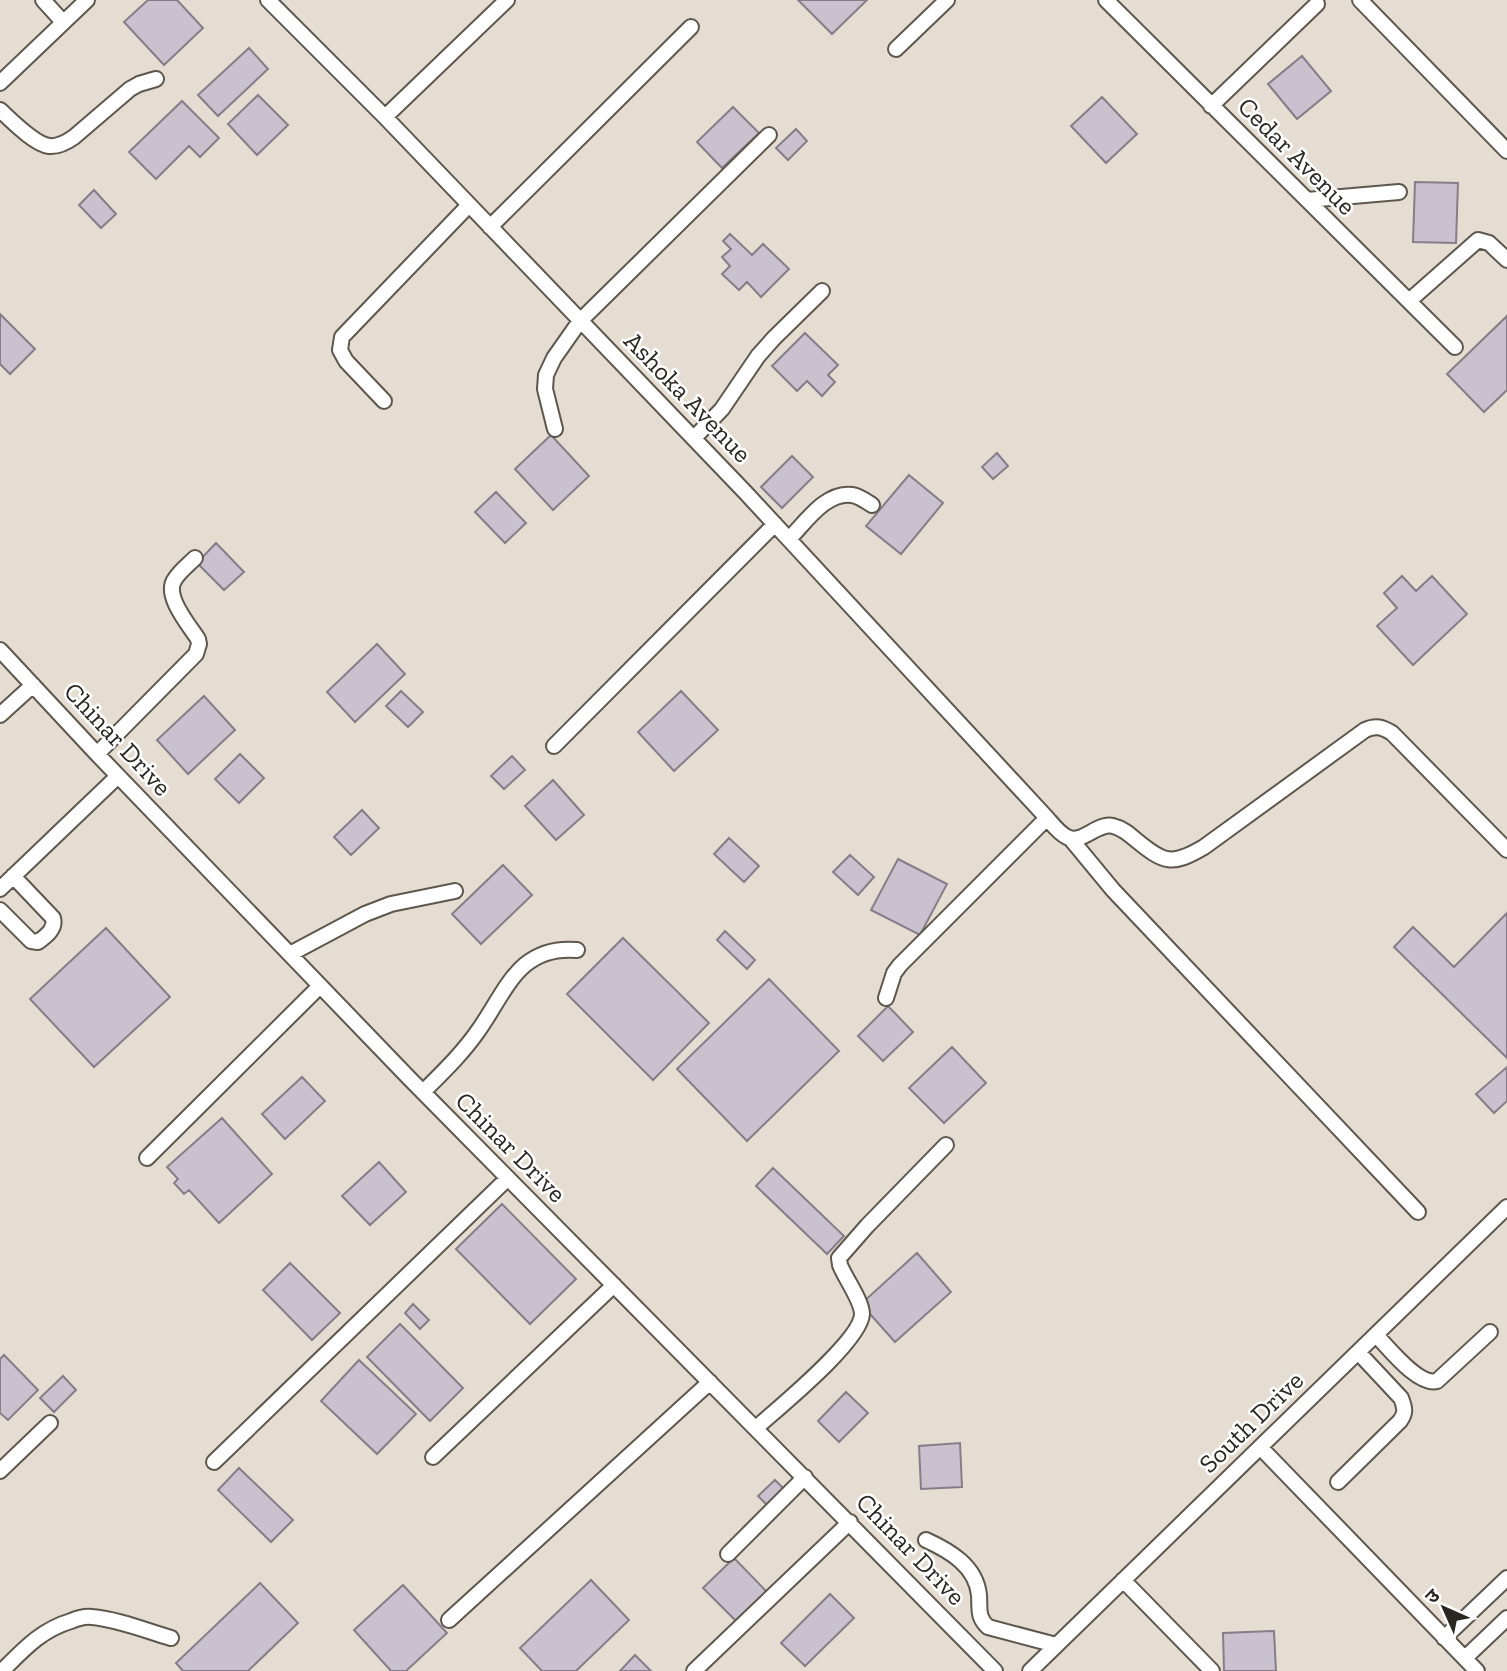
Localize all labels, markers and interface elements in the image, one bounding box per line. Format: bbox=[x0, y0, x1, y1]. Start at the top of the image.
street label: Cedar Avenue bbox=[1231, 90, 1363, 222]
street label: Ashoka Avenue bbox=[618, 325, 758, 469]
street label: Chinar Drive bbox=[57, 676, 179, 802]
street label: Chinar Drive bbox=[449, 1085, 573, 1209]
street label: South Drive bbox=[1192, 1364, 1310, 1480]
street label: Chinar Drive bbox=[850, 1486, 972, 1612]
north arrow bbox=[1409, 1573, 1479, 1643]
text: उ bbox=[1420, 1584, 1445, 1608]

